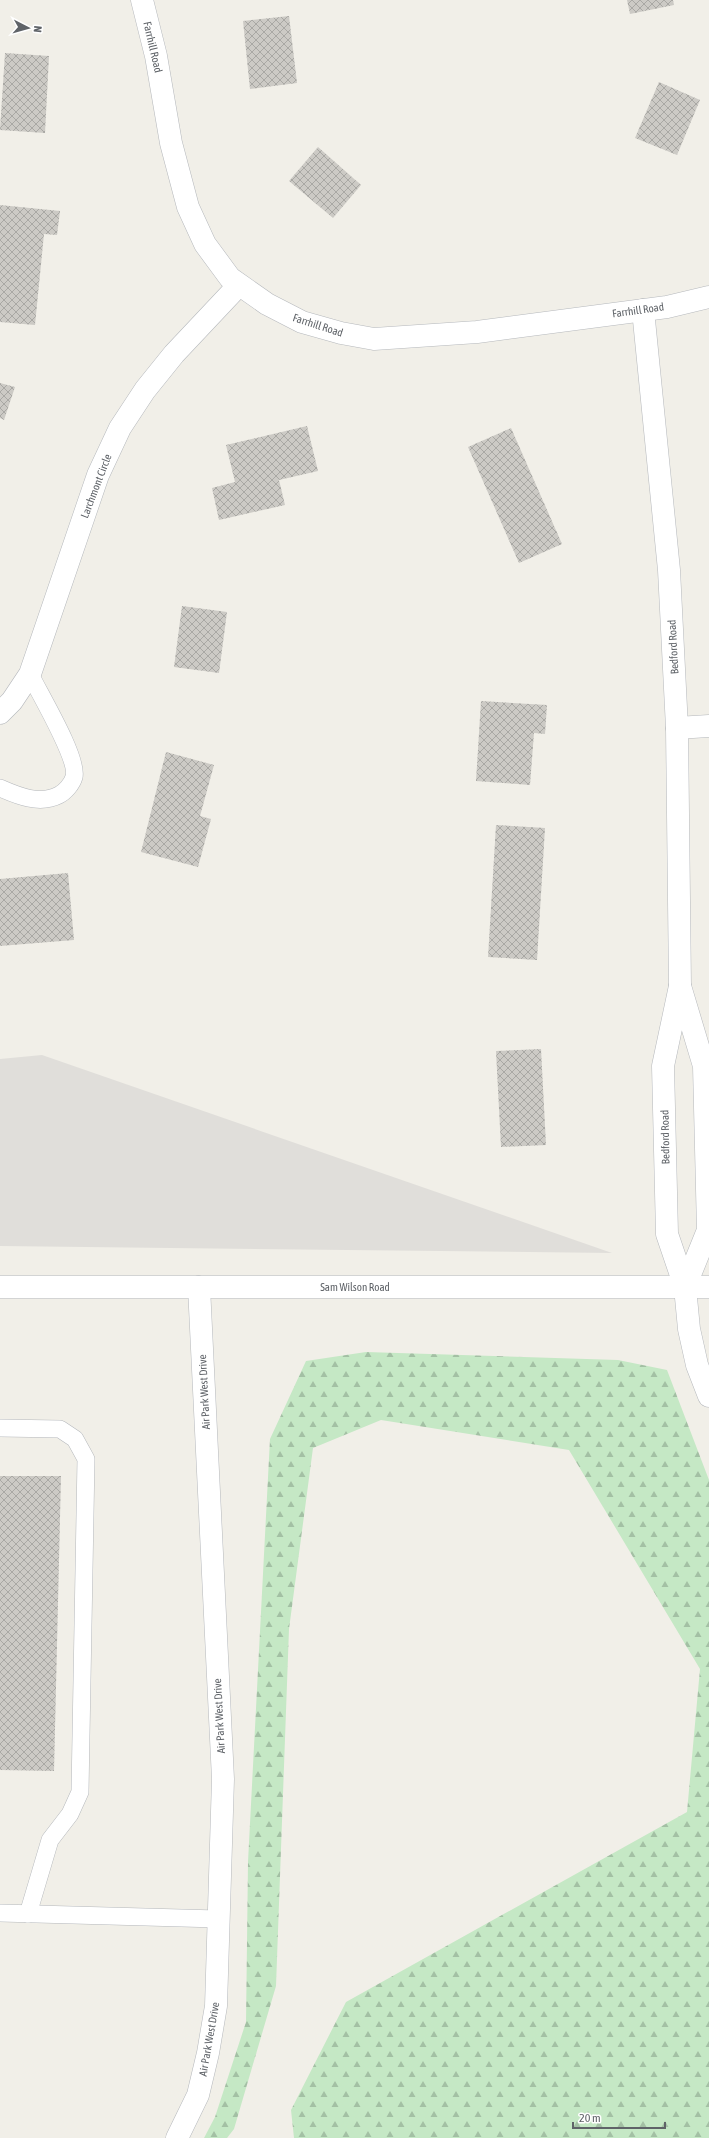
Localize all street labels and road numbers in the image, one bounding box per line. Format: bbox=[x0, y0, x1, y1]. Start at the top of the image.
street label: Farrhill Road bbox=[141, 20, 165, 74]
street label: Farrhill Road bbox=[611, 300, 665, 320]
street label: Farrhill Road bbox=[291, 311, 345, 339]
street label: Larchmont Circle bbox=[78, 452, 114, 520]
street label: Bedford Road bbox=[666, 619, 680, 675]
street label: Bedford Road bbox=[659, 1110, 671, 1164]
street label: Sam Wilson Road bbox=[320, 1281, 390, 1293]
street label: Air Park West Drive bbox=[196, 1354, 212, 1430]
street label: Air Park West Drive bbox=[211, 1678, 227, 1754]
street label: Air Park West Drive bbox=[197, 2001, 221, 2077]

